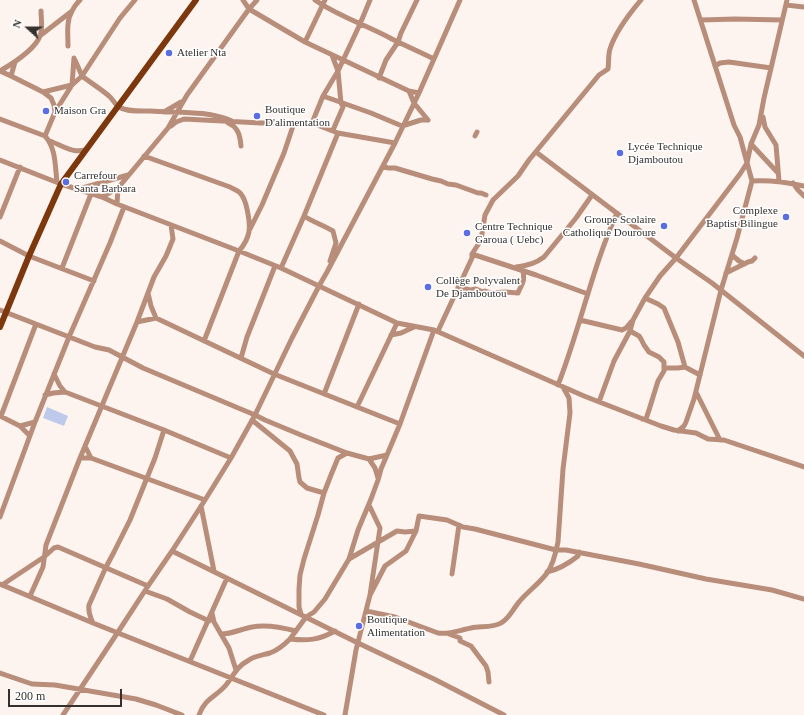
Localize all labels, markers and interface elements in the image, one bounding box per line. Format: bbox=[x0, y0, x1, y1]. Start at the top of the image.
north arrow bbox=[8, 8, 48, 48]
text: N bbox=[10, 18, 24, 30]
place label: Atelier Nta bbox=[177, 46, 226, 60]
marker: Atelier Nta bbox=[164, 48, 174, 58]
place label: Boutique D'alimentation bbox=[265, 103, 330, 129]
place label: Maison Gra bbox=[54, 104, 106, 118]
marker: Maison Gra bbox=[41, 106, 51, 116]
marker: Boutique D'alimentation bbox=[252, 111, 262, 121]
place label: Lycée Technique Djamboutou bbox=[628, 140, 703, 166]
marker: Lycée Technique Djamboutou bbox=[615, 148, 625, 158]
place label: Carrefour Santa Barbara bbox=[74, 169, 136, 195]
marker: Carrefour Santa Barbara bbox=[61, 177, 71, 187]
place label: Complexe Baptist Bilingue bbox=[706, 204, 778, 230]
marker: Complexe Baptist Bilingue bbox=[781, 212, 791, 222]
place label: Groupe Scolaire Catholique Douroure bbox=[563, 213, 656, 239]
place label: Centre Technique Garoua ( Uebc) bbox=[475, 220, 553, 246]
marker: Groupe Scolaire Catholique Douroure bbox=[659, 221, 669, 231]
marker: Centre Technique Garoua ( Uebc) bbox=[462, 228, 472, 238]
place label: Collège Polyvalent De Djamboutou bbox=[436, 274, 520, 300]
marker: Collège Polyvalent De Djamboutou bbox=[423, 282, 433, 292]
place label: Boutique Alimentation bbox=[367, 613, 425, 639]
marker: Boutique Alimentation bbox=[354, 621, 364, 631]
scale bar bbox=[10, 681, 124, 707]
text: 200 m bbox=[15, 689, 45, 703]

